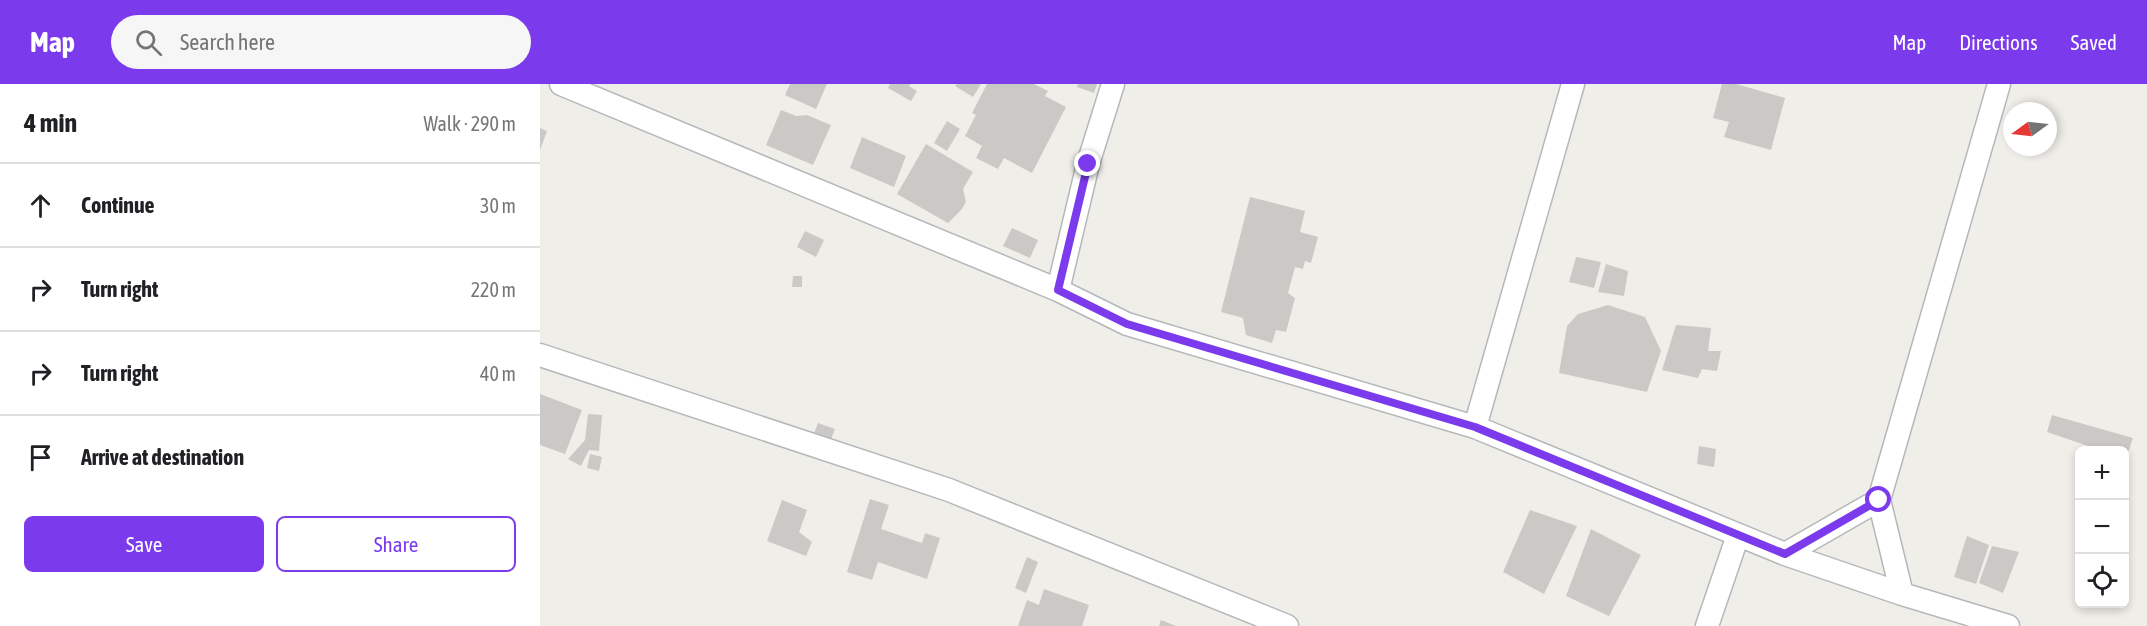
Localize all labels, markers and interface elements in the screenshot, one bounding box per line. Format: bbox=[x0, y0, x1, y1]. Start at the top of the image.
search box bbox=[111, 15, 531, 69]
text: Map bbox=[30, 26, 75, 58]
icon: search bbox=[132, 26, 165, 59]
text: Search here bbox=[180, 29, 275, 55]
text: Map bbox=[1892, 30, 1926, 54]
text: Directions bbox=[1959, 30, 2038, 54]
text: Saved bbox=[2071, 30, 2117, 54]
north arrow bbox=[2003, 102, 2057, 156]
text: 4 min bbox=[24, 108, 77, 138]
text: Walk · 290 m bbox=[424, 112, 516, 135]
route end bbox=[1074, 150, 1100, 176]
icon: ahead bbox=[24, 189, 57, 222]
text: Continue bbox=[81, 192, 155, 218]
text: 30 m bbox=[480, 194, 516, 217]
icon: right bbox=[24, 273, 57, 306]
text: Turn right bbox=[81, 276, 158, 302]
text: 220 m bbox=[471, 278, 516, 301]
icon: right bbox=[24, 357, 57, 390]
text: Turn right bbox=[81, 360, 158, 386]
text: 40 m bbox=[480, 362, 516, 385]
icon: arrive bbox=[24, 441, 57, 474]
text: Arrive at destination bbox=[81, 444, 244, 470]
map controls bbox=[2075, 446, 2129, 608]
button: + bbox=[2075, 446, 2129, 500]
route start bbox=[1865, 486, 1891, 512]
button: − bbox=[2075, 500, 2129, 554]
button: Save bbox=[24, 516, 264, 572]
button: Share bbox=[276, 516, 516, 572]
button: locate bbox=[2075, 554, 2129, 608]

